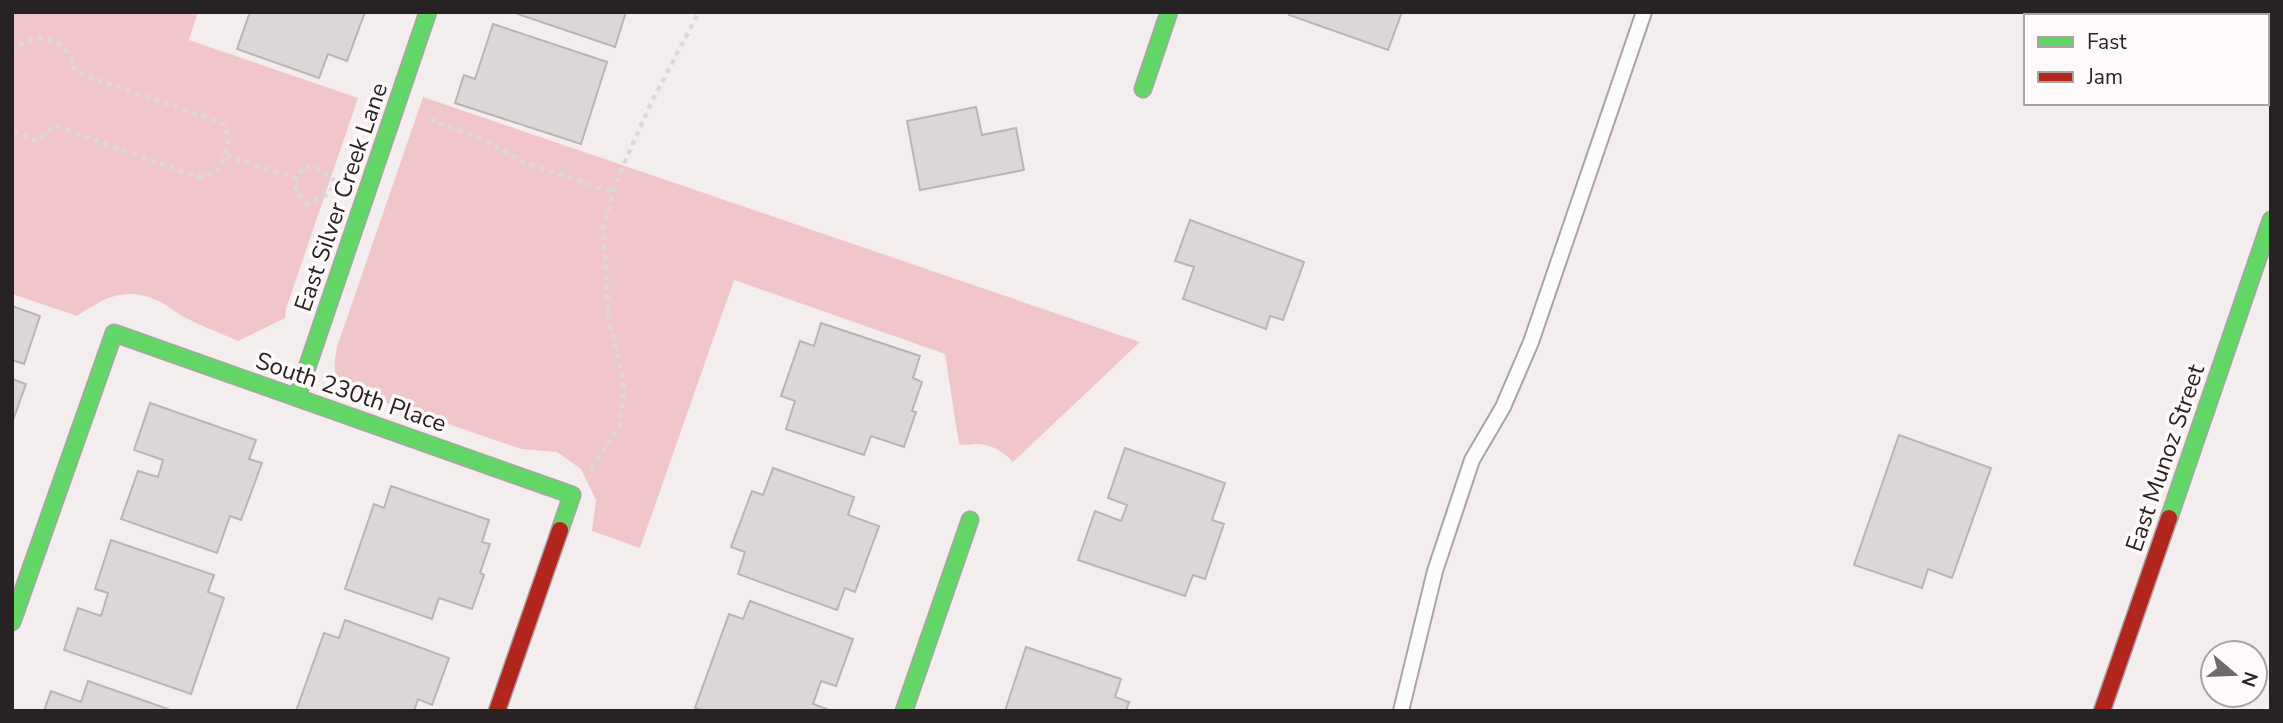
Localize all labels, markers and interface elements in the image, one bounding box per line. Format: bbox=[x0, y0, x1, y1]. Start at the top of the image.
legend bbox=[2024, 14, 2269, 105]
text: Fast bbox=[2087, 28, 2127, 56]
text: Jam bbox=[2086, 63, 2123, 91]
street label: East Silver Creek Lane bbox=[287, 78, 395, 316]
street label: South 230th Place bbox=[251, 344, 451, 440]
street label: East Munoz Street bbox=[2118, 360, 2212, 556]
north arrow bbox=[2199, 639, 2269, 709]
text: N bbox=[2235, 668, 2264, 690]

